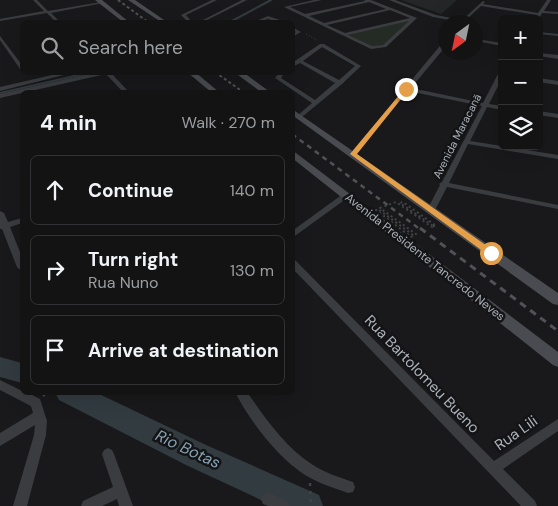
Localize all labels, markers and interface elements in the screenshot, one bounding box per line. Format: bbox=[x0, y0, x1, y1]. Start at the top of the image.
north arrow bbox=[438, 15, 483, 60]
map controls bbox=[498, 15, 543, 150]
button: + bbox=[498, 15, 543, 60]
search box bbox=[20, 20, 295, 75]
icon: search bbox=[38, 34, 66, 62]
text: Search here bbox=[78, 35, 183, 60]
button: − bbox=[498, 60, 543, 105]
route end bbox=[395, 78, 418, 101]
street label: Avenida Maracanã bbox=[430, 91, 484, 181]
button: layers bbox=[498, 105, 543, 150]
text: 4 min bbox=[40, 109, 97, 137]
text: Walk · 270 m bbox=[182, 112, 275, 133]
icon: ahead bbox=[41, 176, 69, 204]
text: Continue bbox=[88, 178, 174, 203]
text: 140 m bbox=[230, 180, 274, 201]
street label: Avenida Presidente Tancredo Neves bbox=[342, 190, 508, 324]
route start bbox=[480, 242, 503, 265]
text: Turn right bbox=[88, 247, 178, 272]
icon: right bbox=[41, 256, 69, 284]
text: 130 m bbox=[230, 260, 274, 281]
text: Rua Nuno bbox=[88, 272, 159, 293]
street label: Rua Bartolomeu Bueno bbox=[360, 310, 484, 438]
icon: arrive bbox=[41, 336, 69, 364]
text: Arrive at destination bbox=[88, 338, 279, 363]
street label: Rua Lili bbox=[491, 411, 541, 455]
water label: Rio Botas bbox=[152, 425, 224, 473]

